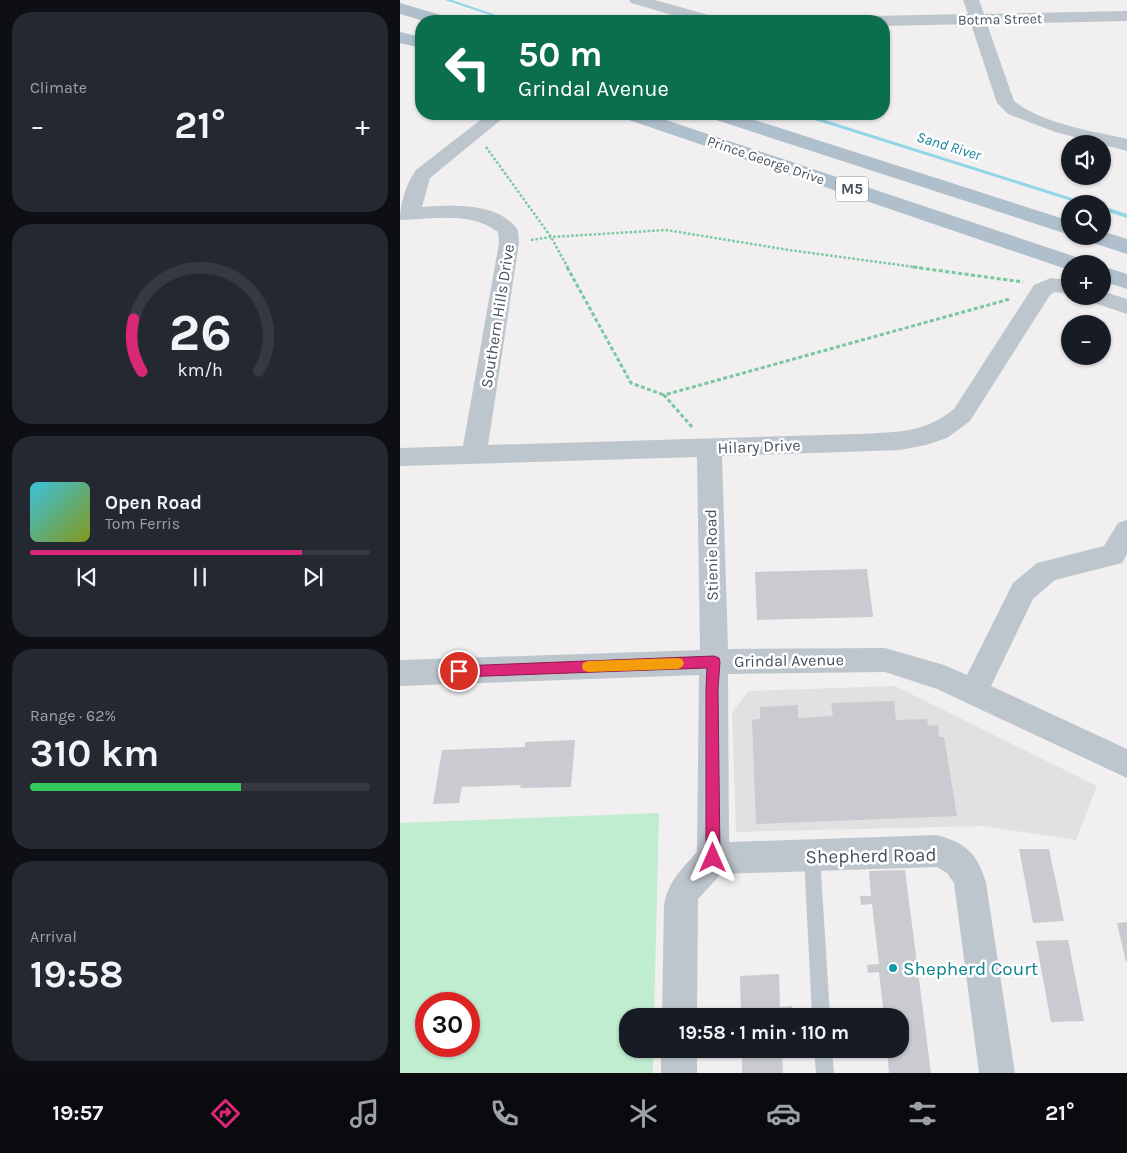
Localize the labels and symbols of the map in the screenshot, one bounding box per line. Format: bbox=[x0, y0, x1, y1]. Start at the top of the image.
street label: Botma Street bbox=[958, 10, 1042, 29]
water label: Sand River bbox=[915, 128, 984, 165]
street label: Prince George Drive bbox=[705, 132, 827, 189]
road number: M5 bbox=[836, 176, 868, 202]
street label: Southern Hills Drive bbox=[477, 243, 518, 389]
street label: Hilary Drive bbox=[717, 436, 801, 457]
street label: Stienie Road bbox=[701, 509, 722, 601]
pin bbox=[438, 650, 480, 692]
street label: Grindal Avenue bbox=[734, 650, 844, 671]
position arrow bbox=[686, 831, 738, 883]
street label: Shepherd Road bbox=[805, 844, 937, 868]
place label: Shepherd Court bbox=[903, 958, 1038, 980]
marker: Shepherd Court bbox=[887, 962, 899, 974]
speed limit sign: 30 bbox=[415, 992, 480, 1057]

